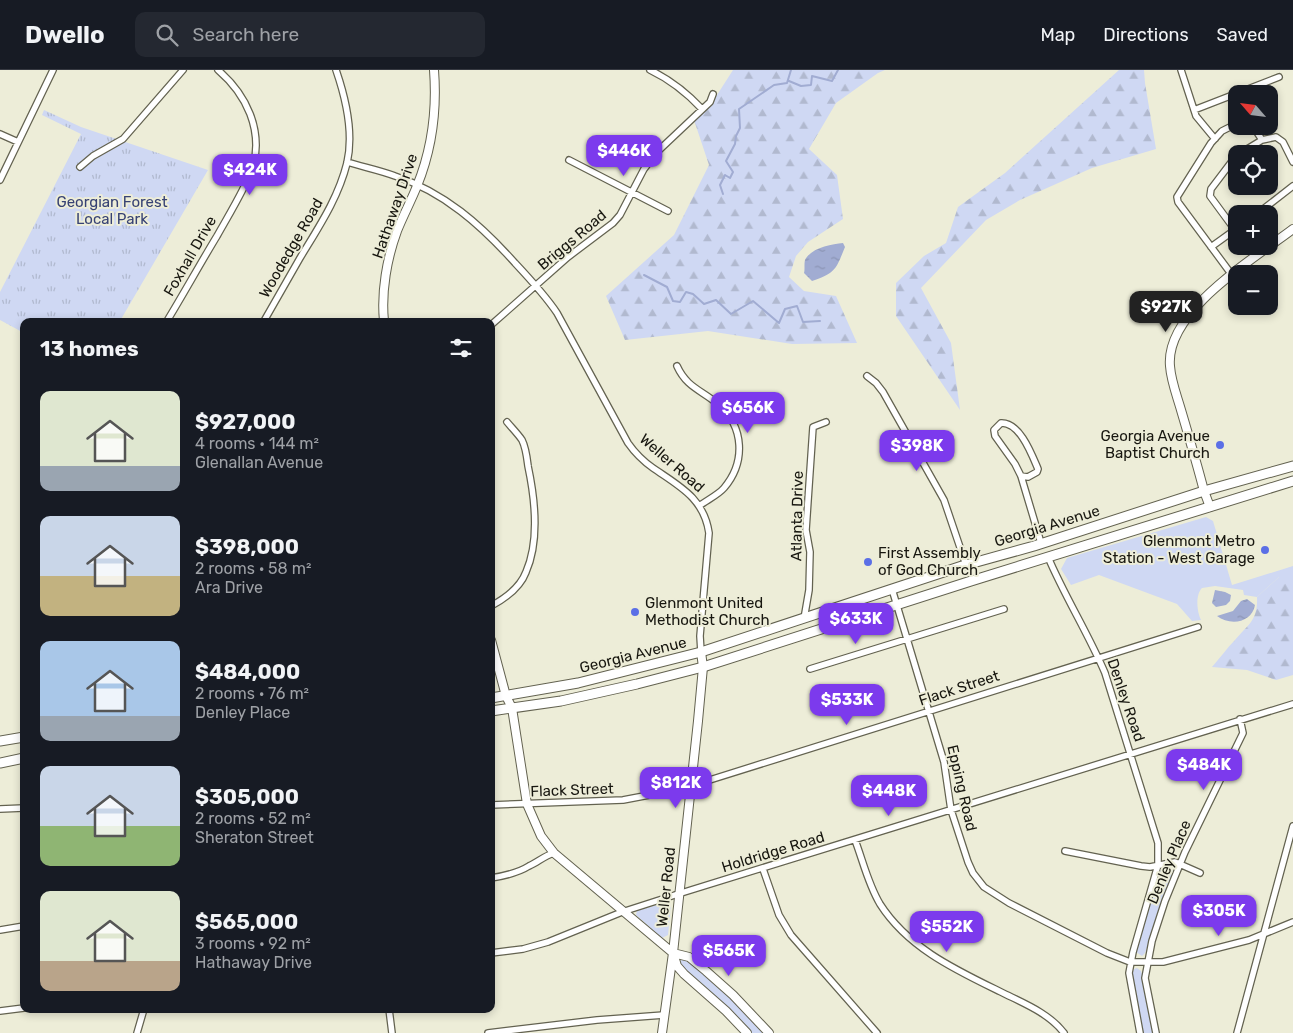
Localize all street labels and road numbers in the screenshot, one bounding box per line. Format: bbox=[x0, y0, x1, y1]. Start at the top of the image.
street label: Hathaway Drive bbox=[369, 151, 421, 261]
street label: Woodedge Road bbox=[255, 195, 327, 301]
street label: Briggs Road bbox=[534, 206, 610, 274]
street label: Foxhall Drive bbox=[160, 213, 220, 299]
street label: Weller Road bbox=[636, 430, 708, 496]
street label: Atlanta Drive bbox=[787, 471, 807, 561]
street label: Georgia Avenue bbox=[992, 501, 1102, 551]
street label: Georgia Avenue bbox=[578, 633, 688, 677]
street label: Denley Road bbox=[1103, 656, 1149, 744]
street label: Flack Street bbox=[916, 666, 1002, 709]
street label: Epping Road bbox=[943, 743, 981, 833]
street label: Flack Street bbox=[530, 780, 614, 800]
street label: Denley Place bbox=[1143, 817, 1195, 907]
street label: Holdridge Road bbox=[719, 828, 827, 876]
street label: Weller Road bbox=[653, 846, 679, 928]

